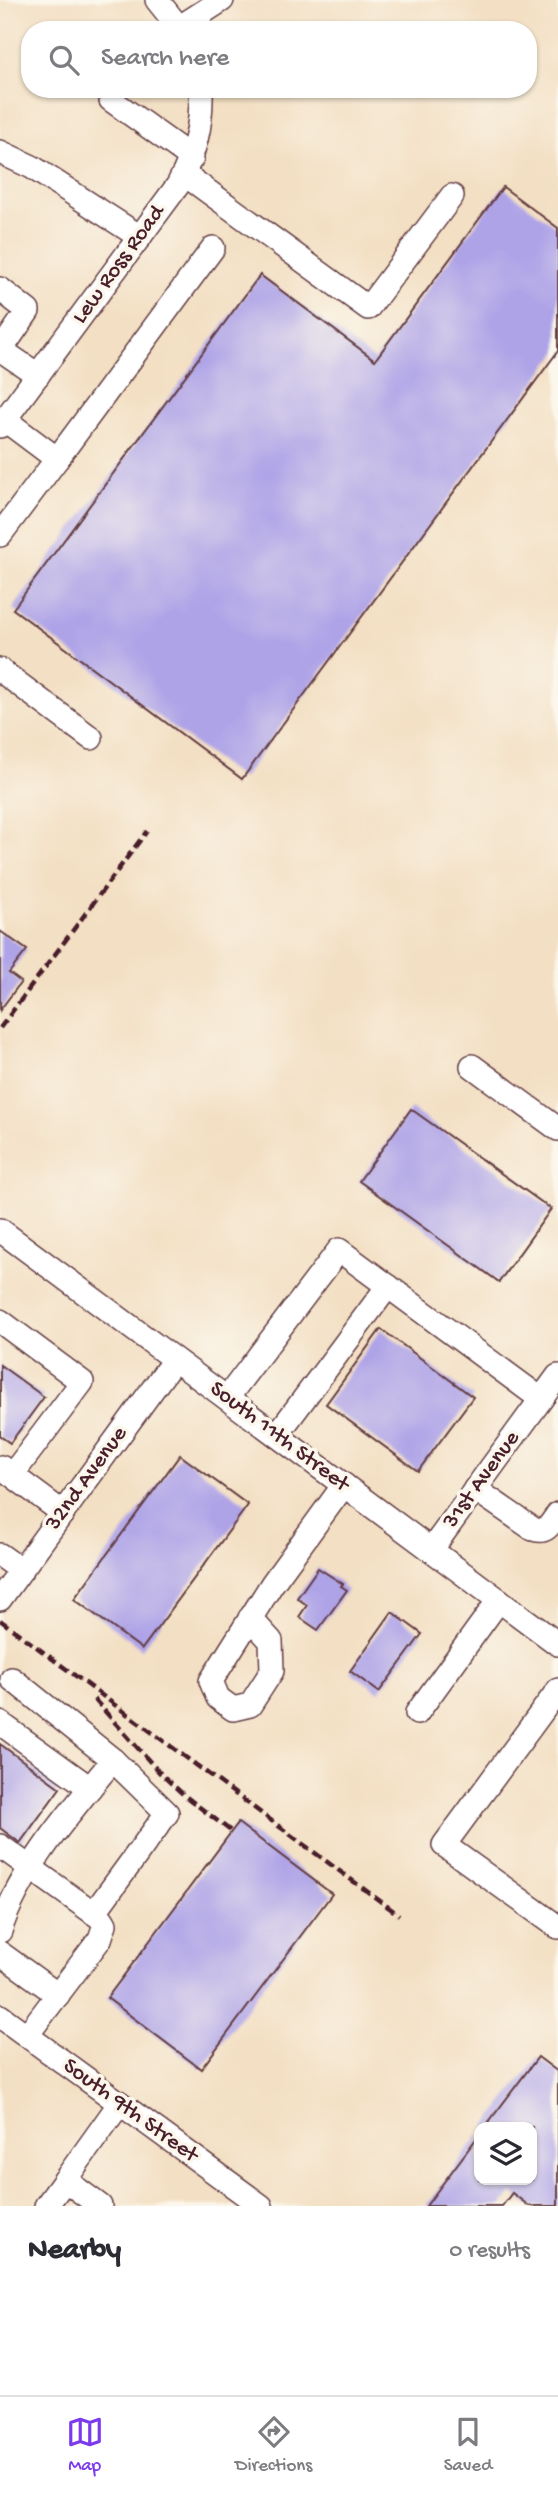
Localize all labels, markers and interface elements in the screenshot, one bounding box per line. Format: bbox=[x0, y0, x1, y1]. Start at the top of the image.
search box bbox=[21, 21, 537, 98]
icon: search bbox=[45, 41, 83, 79]
text: Search here bbox=[101, 44, 229, 75]
street label: Lew Ross Road bbox=[67, 199, 172, 330]
street label: South 11th Street bbox=[204, 1376, 355, 1499]
street label: 32nd Avenue bbox=[40, 1421, 135, 1537]
street label: 31st Avenue bbox=[437, 1425, 527, 1535]
street label: South 9th Street bbox=[57, 2053, 204, 2170]
map controls bbox=[474, 2122, 537, 2185]
button: layers bbox=[474, 2122, 537, 2185]
text: Nearby bbox=[28, 2234, 121, 2269]
text: 0 results bbox=[449, 2238, 530, 2265]
tab: Map bbox=[66, 2413, 104, 2478]
tab: Directions bbox=[235, 2413, 312, 2478]
tab: Saved bbox=[444, 2413, 492, 2478]

